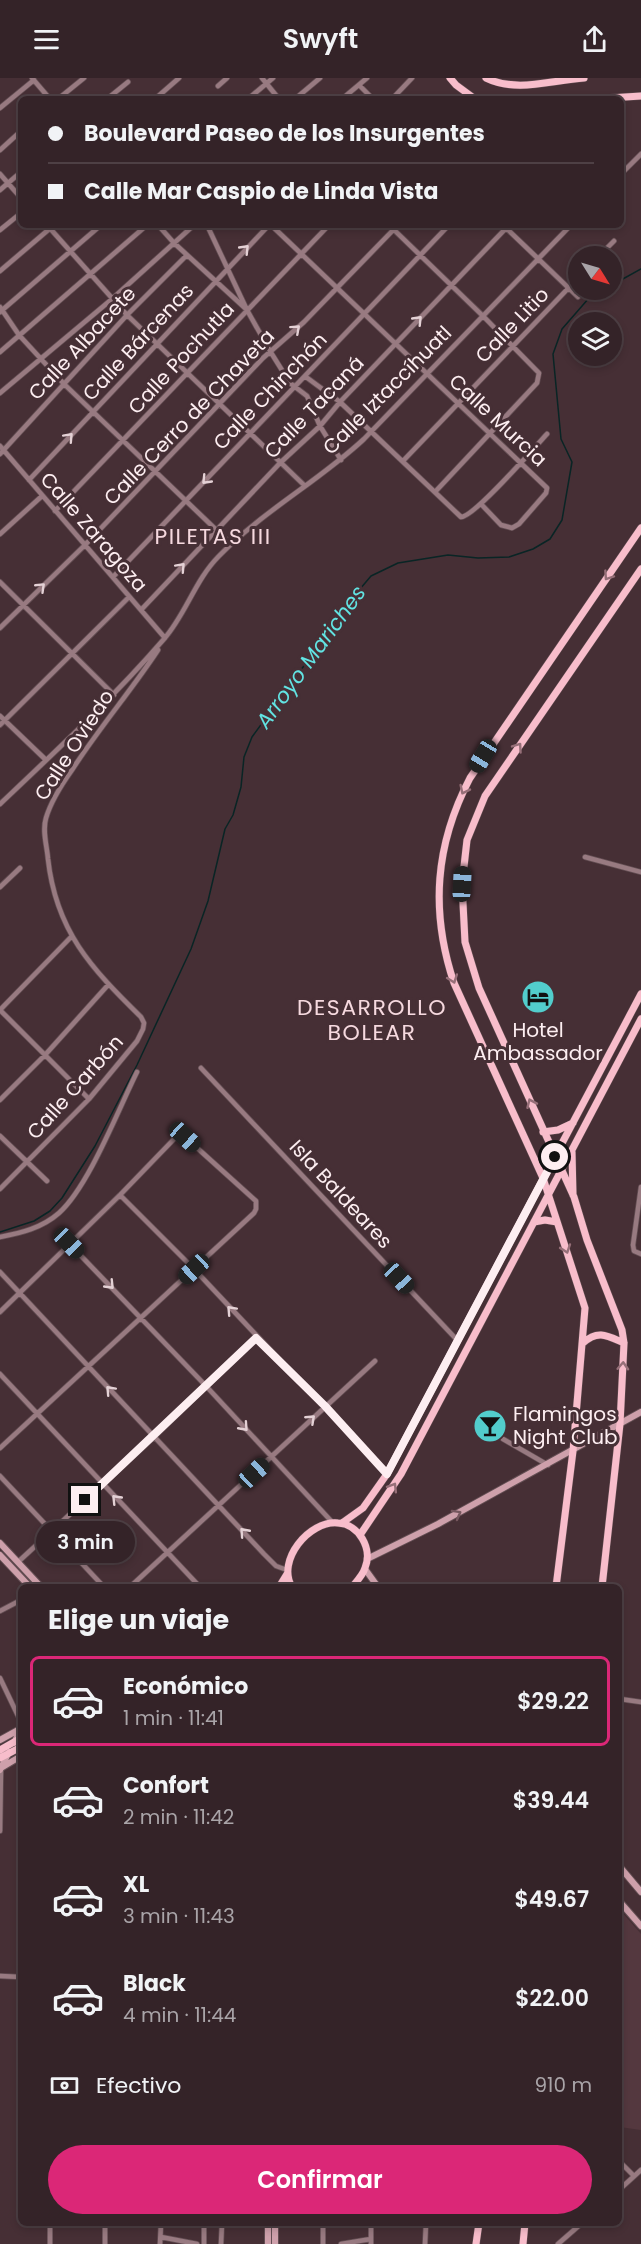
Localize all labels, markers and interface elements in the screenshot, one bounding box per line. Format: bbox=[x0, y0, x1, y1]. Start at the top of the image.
text: Swyft bbox=[283, 20, 358, 57]
icon: menu bbox=[30, 23, 63, 56]
icon: share bbox=[578, 23, 611, 56]
text: Boulevard Paseo de los Insurgentes bbox=[84, 118, 485, 149]
text: Calle Mar Caspio de Linda Vista bbox=[84, 176, 438, 207]
one-way arrow bbox=[238, 245, 249, 256]
north arrow bbox=[568, 246, 622, 300]
map controls bbox=[568, 246, 622, 366]
street label: Calle Bárcenas bbox=[76, 277, 200, 407]
street label: Calle Albacete bbox=[22, 280, 142, 406]
street label: Calle Litio bbox=[469, 281, 555, 369]
street label: Calle Pochutla bbox=[122, 296, 240, 420]
button: layers bbox=[568, 312, 622, 366]
one-way arrow bbox=[411, 317, 422, 327]
street label: Calle Iztaccíhuatl bbox=[316, 319, 458, 461]
street label: Calle Cerro de Chaveta bbox=[97, 323, 281, 511]
one-way arrow bbox=[289, 325, 300, 336]
street label: Calle Chinchón bbox=[207, 326, 333, 456]
street label: Calle Tacaná bbox=[258, 349, 370, 465]
street label: Calle Murcia bbox=[443, 367, 553, 473]
one-way arrow bbox=[62, 433, 73, 444]
street label: Calle Zaragoza bbox=[34, 466, 154, 598]
one-way arrow bbox=[202, 472, 213, 483]
district label: PILETAS III bbox=[154, 521, 272, 552]
one-way arrow bbox=[174, 563, 185, 573]
one-way arrow bbox=[604, 569, 615, 580]
water label: Arroyo Mariches bbox=[248, 579, 372, 735]
one-way arrow bbox=[35, 583, 45, 594]
street label: Calle Oviedo bbox=[28, 684, 120, 806]
car bbox=[466, 736, 500, 776]
one-way arrow bbox=[511, 742, 522, 753]
one-way arrow bbox=[459, 783, 471, 794]
car bbox=[452, 866, 472, 902]
one-way arrow bbox=[446, 973, 458, 984]
hotel icon: Hotel Ambassador bbox=[520, 979, 556, 1015]
district label: DESARROLLO BOLEAR bbox=[297, 992, 447, 1048]
place label: Hotel Ambassador bbox=[473, 1016, 603, 1067]
street label: Calle Carbón bbox=[20, 1029, 130, 1145]
one-way arrow bbox=[526, 1099, 538, 1110]
car bbox=[166, 1118, 204, 1156]
street label: Isla Baldeares bbox=[283, 1133, 399, 1255]
route start bbox=[541, 1143, 568, 1170]
car bbox=[50, 1224, 88, 1262]
one-way arrow bbox=[559, 1243, 572, 1253]
car bbox=[175, 1250, 213, 1288]
car bbox=[380, 1259, 418, 1297]
one-way arrow bbox=[103, 1279, 114, 1289]
one-way arrow bbox=[227, 1306, 238, 1317]
one-way arrow bbox=[617, 1361, 630, 1370]
one-way arrow bbox=[106, 1387, 117, 1397]
place label: Flamingos Night Club bbox=[513, 1400, 618, 1451]
bar icon: Flamingos Night Club bbox=[472, 1408, 508, 1444]
one-way arrow bbox=[305, 1415, 315, 1426]
one-way arrow bbox=[237, 1420, 248, 1431]
car bbox=[235, 1454, 273, 1492]
one-way arrow bbox=[386, 1483, 398, 1493]
route end bbox=[71, 1486, 98, 1513]
one-way arrow bbox=[112, 1495, 123, 1506]
one-way arrow bbox=[451, 1509, 461, 1521]
callout: 3 min bbox=[36, 1521, 134, 1563]
text: 3 min bbox=[57, 1528, 114, 1556]
one-way arrow bbox=[240, 1528, 251, 1539]
text: Elige un viaje bbox=[48, 1601, 229, 1638]
text: Económico bbox=[123, 1671, 248, 1702]
icon: car bbox=[51, 1674, 105, 1728]
text: $29.22 bbox=[517, 1686, 589, 1717]
text: 1 min · 11:41 bbox=[123, 1704, 224, 1732]
text: Confort bbox=[123, 1770, 209, 1801]
icon: car bbox=[51, 1773, 105, 1827]
text: $39.44 bbox=[513, 1785, 589, 1816]
text: 2 min · 11:42 bbox=[123, 1803, 234, 1831]
text: XL bbox=[123, 1869, 149, 1900]
icon: car bbox=[51, 1872, 105, 1926]
text: $49.67 bbox=[514, 1884, 589, 1915]
text: 3 min · 11:43 bbox=[123, 1902, 235, 1930]
text: Black bbox=[123, 1968, 186, 1999]
icon: car bbox=[51, 1971, 105, 2025]
text: $22.00 bbox=[515, 1983, 589, 2014]
text: 4 min · 11:44 bbox=[123, 2001, 236, 2029]
icon: cash bbox=[48, 2069, 81, 2102]
text: Efectivo bbox=[96, 2070, 181, 2101]
text: 910 m bbox=[535, 2071, 592, 2099]
button: Confirmar bbox=[48, 2145, 592, 2214]

